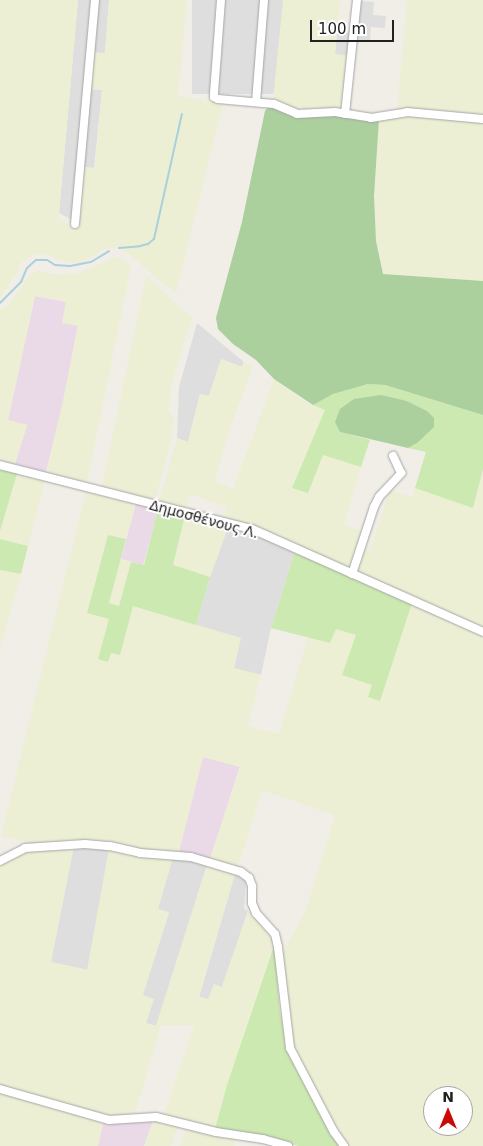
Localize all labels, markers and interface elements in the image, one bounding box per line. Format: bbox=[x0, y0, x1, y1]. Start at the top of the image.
scale bar bbox=[313, 10, 397, 42]
text: 100 m bbox=[318, 20, 366, 38]
street label: Δημοσθένους Λ. bbox=[148, 496, 260, 542]
north arrow bbox=[423, 1086, 473, 1136]
text: N bbox=[442, 1089, 454, 1105]

